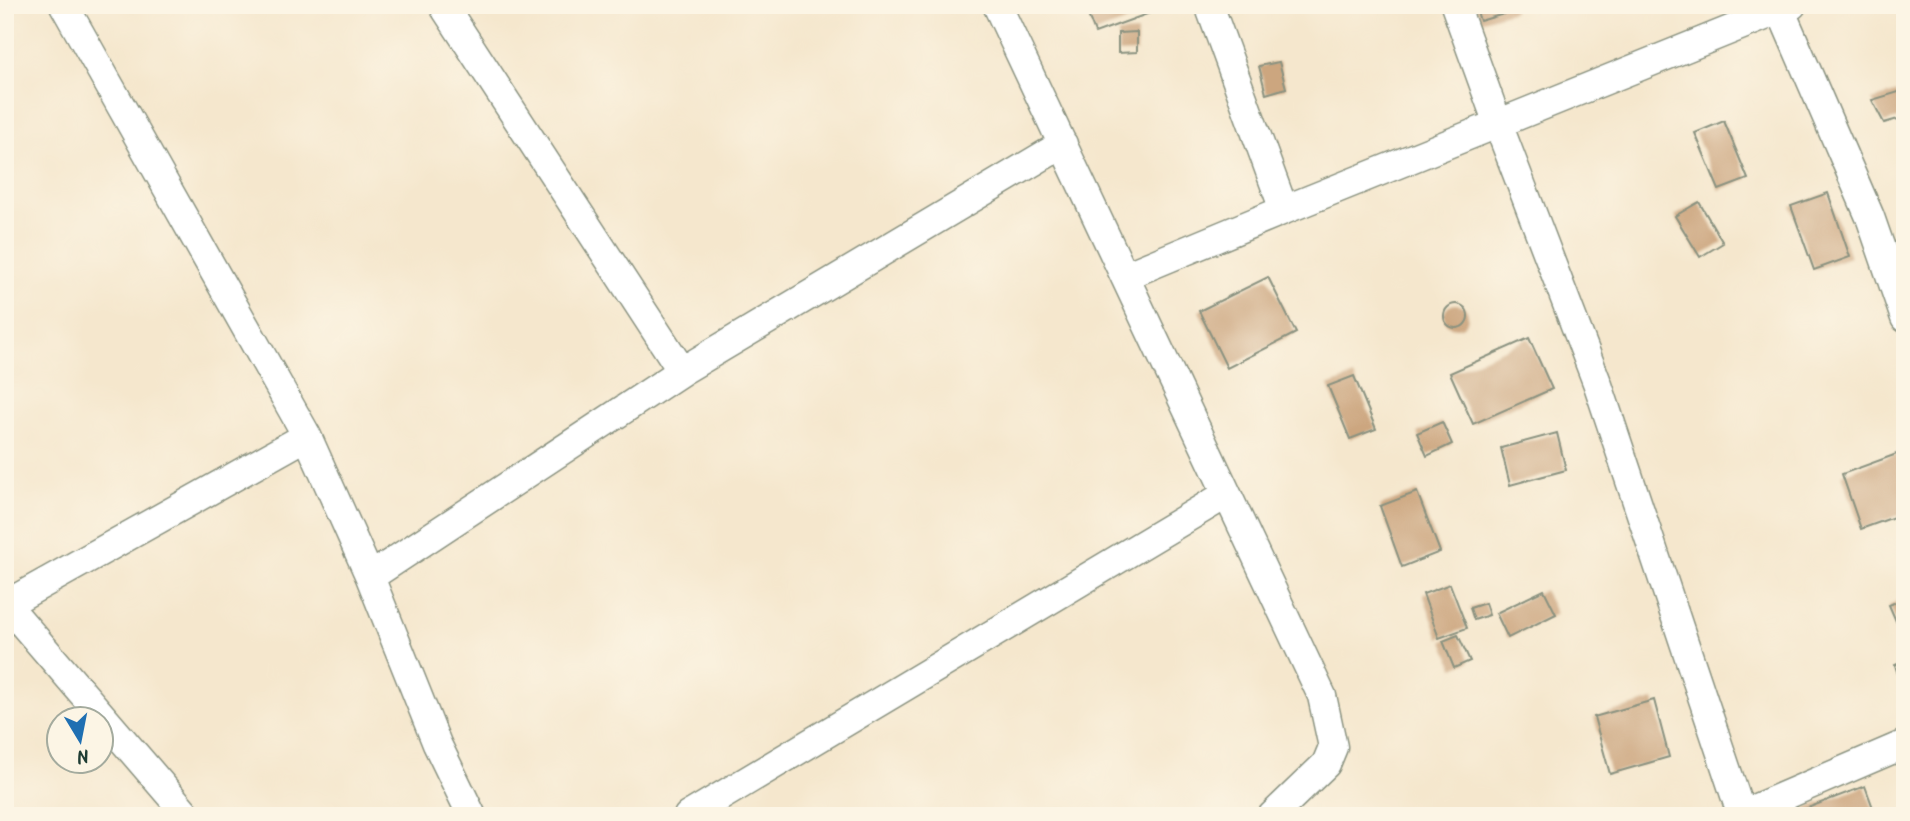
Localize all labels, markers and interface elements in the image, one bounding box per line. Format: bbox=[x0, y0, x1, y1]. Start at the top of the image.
north arrow bbox=[46, 706, 116, 776]
text: N bbox=[74, 739, 91, 771]

